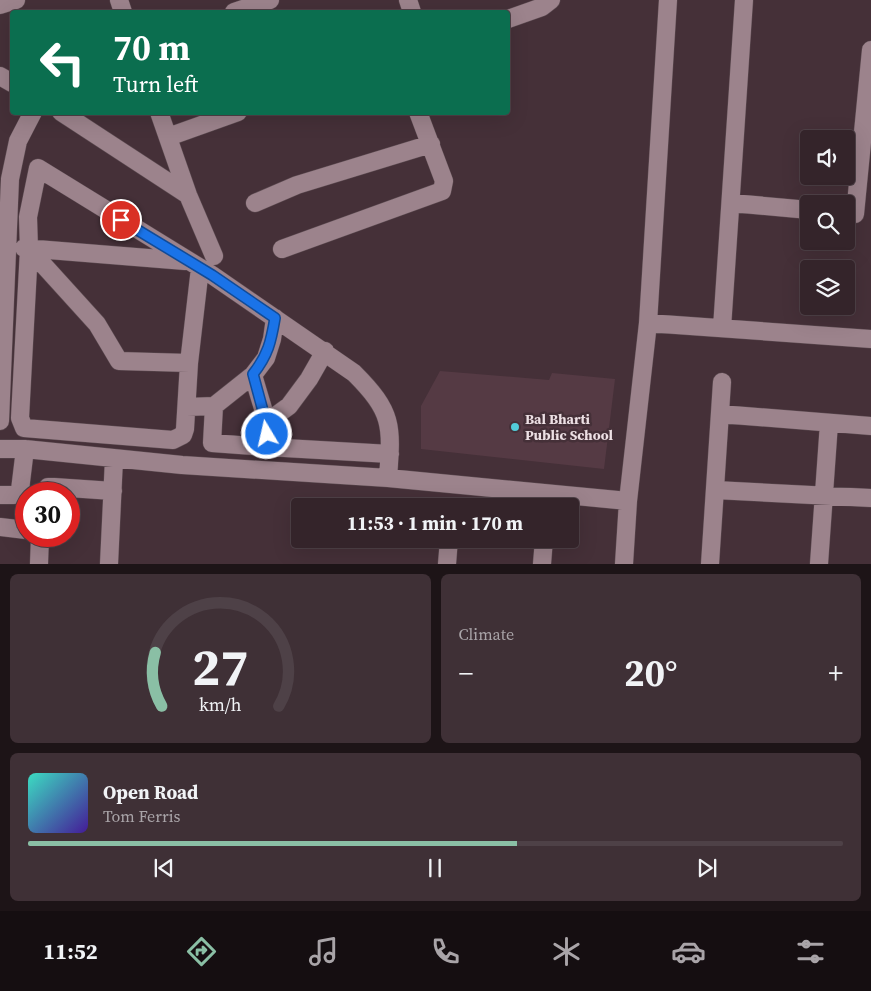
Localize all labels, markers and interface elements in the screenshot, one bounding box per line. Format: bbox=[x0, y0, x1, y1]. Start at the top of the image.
text: 70 m bbox=[113, 24, 190, 72]
icon: left bbox=[30, 30, 95, 95]
text: Turn left bbox=[113, 69, 198, 99]
map controls bbox=[800, 130, 855, 315]
button: sound bbox=[800, 130, 855, 185]
button: search bbox=[800, 195, 855, 250]
pin bbox=[100, 199, 142, 241]
icon: arrive bbox=[107, 206, 135, 234]
button: layers bbox=[800, 260, 855, 315]
position arrow bbox=[240, 407, 292, 459]
place label: Bal Bharti Public School bbox=[525, 409, 614, 445]
marker: Bal Bharti Public School bbox=[509, 421, 521, 433]
speed limit sign: 30 bbox=[15, 482, 80, 547]
text: 11:53 · 1 min · 170 m bbox=[347, 510, 523, 536]
text: Climate bbox=[459, 623, 514, 645]
text: 27 bbox=[192, 631, 248, 702]
text: 20° bbox=[624, 647, 678, 699]
text: − bbox=[459, 654, 473, 692]
text: + bbox=[828, 654, 843, 692]
text: km/h bbox=[199, 692, 242, 717]
text: Open Road bbox=[103, 779, 198, 805]
text: Tom Ferris bbox=[103, 805, 181, 827]
icon: previous bbox=[150, 854, 178, 882]
icon: pause bbox=[421, 854, 449, 882]
icon: next bbox=[693, 854, 721, 882]
icon: directions bbox=[184, 934, 219, 969]
icon: music bbox=[306, 934, 341, 969]
icon: phone bbox=[428, 934, 463, 969]
icon: climate bbox=[549, 934, 584, 969]
icon: car bbox=[671, 934, 706, 969]
icon: filters bbox=[793, 934, 828, 969]
text: 11:52 bbox=[43, 936, 98, 966]

